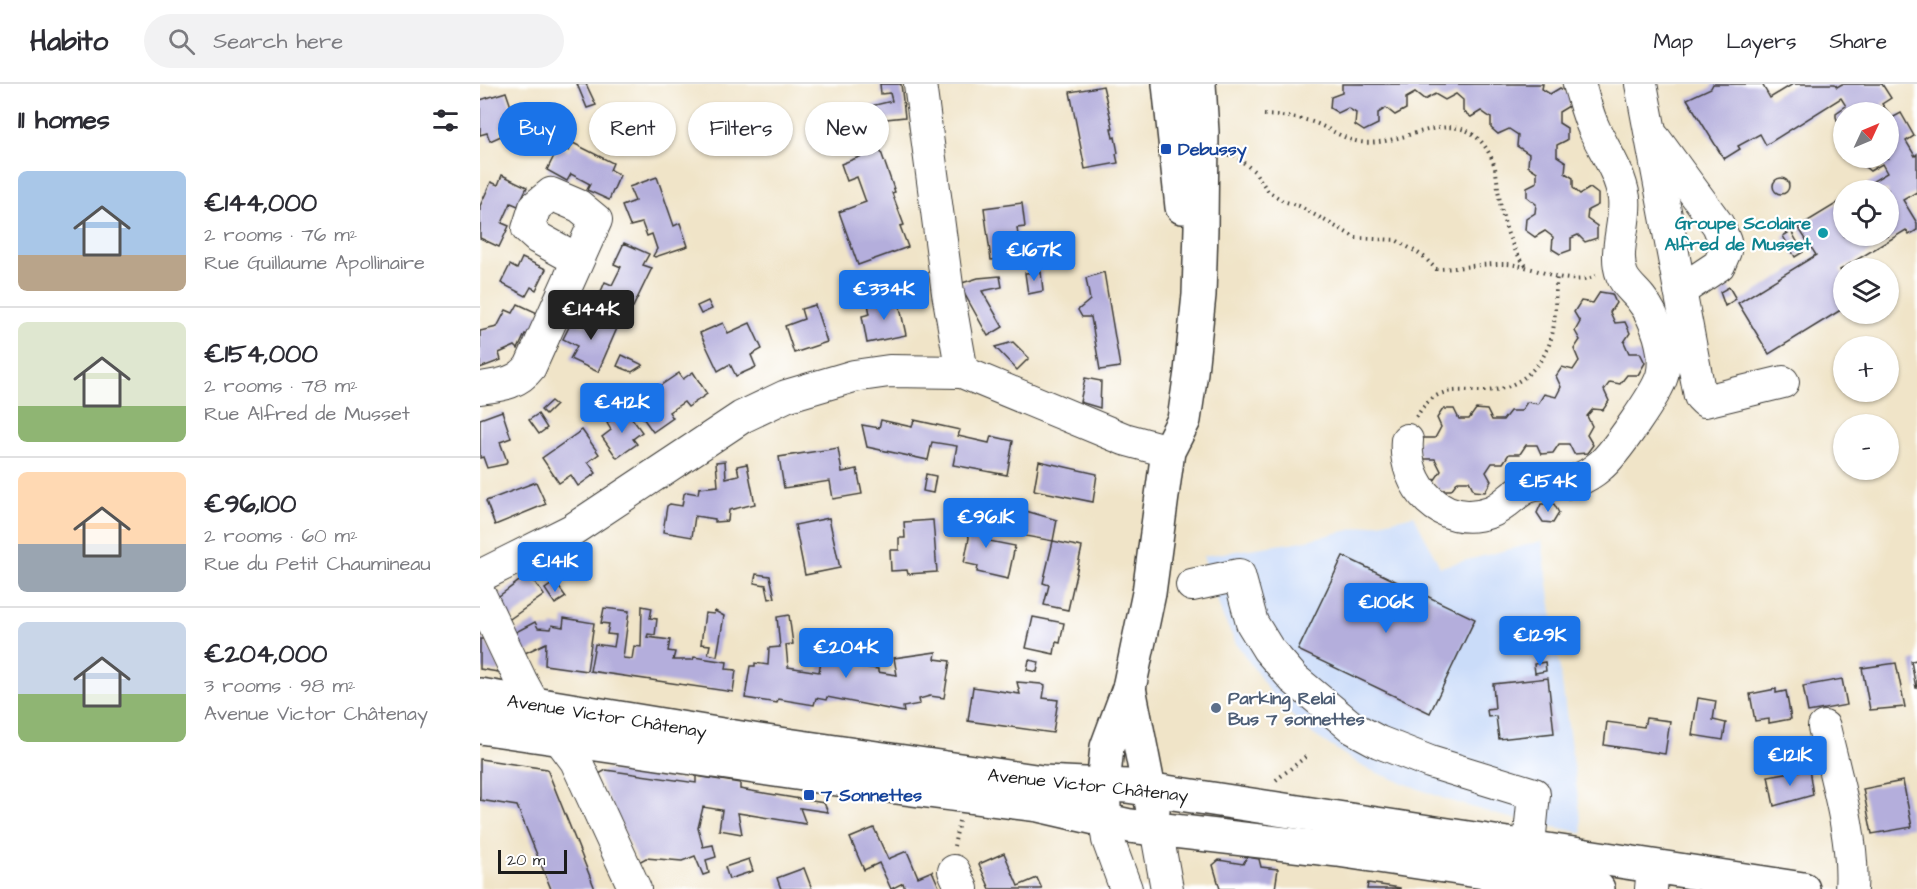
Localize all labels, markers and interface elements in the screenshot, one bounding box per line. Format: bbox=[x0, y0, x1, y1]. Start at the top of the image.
search box bbox=[144, 14, 564, 68]
text: Habito bbox=[30, 22, 108, 61]
icon: search bbox=[165, 25, 198, 58]
text: Search here bbox=[213, 26, 343, 57]
text: Map bbox=[1653, 27, 1693, 56]
text: Layers bbox=[1726, 27, 1796, 56]
text: Share bbox=[1829, 27, 1887, 56]
text: 11 homes bbox=[18, 102, 110, 138]
chip: Buy bbox=[498, 102, 577, 156]
chip: Rent bbox=[589, 102, 676, 156]
chip: Filters bbox=[688, 102, 793, 156]
chip: New bbox=[805, 102, 889, 156]
north arrow bbox=[1833, 102, 1899, 168]
map controls bbox=[1833, 102, 1899, 480]
icon: filters bbox=[429, 104, 462, 137]
place label: Debussy bbox=[1178, 137, 1247, 163]
marker: Debussy bbox=[1159, 142, 1173, 156]
button: locate bbox=[1833, 180, 1899, 246]
text: €144,000 bbox=[204, 185, 317, 221]
icon: home bbox=[66, 195, 138, 267]
place label: Groupe Scolaire Alfred de Musset bbox=[1665, 211, 1812, 257]
text: 2 rooms · 76 m² bbox=[204, 221, 357, 249]
marker: Groupe Scolaire Alfred de Musset bbox=[1816, 226, 1830, 240]
pin: €167K bbox=[992, 231, 1076, 282]
text: €167K bbox=[1006, 236, 1062, 264]
text: Rue Guillaume Apollinaire bbox=[204, 249, 425, 277]
button: layers bbox=[1833, 258, 1899, 324]
pin: €334K bbox=[842, 270, 926, 321]
text: €334K bbox=[853, 275, 915, 303]
pin: €144K bbox=[549, 290, 633, 341]
text: €144K bbox=[562, 295, 620, 323]
text: €154,000 bbox=[204, 336, 318, 372]
button: + bbox=[1833, 336, 1899, 402]
icon: home bbox=[66, 346, 138, 418]
text: 2 rooms · 78 m² bbox=[204, 372, 358, 400]
pin: €412K bbox=[580, 383, 664, 434]
text: €412K bbox=[594, 388, 650, 416]
text: Rue Alfred de Musset bbox=[204, 400, 410, 428]
button: − bbox=[1833, 414, 1899, 480]
pin: €154K bbox=[1506, 462, 1590, 513]
text: €154K bbox=[1519, 467, 1577, 495]
text: €96,100 bbox=[204, 486, 297, 522]
icon: home bbox=[66, 496, 138, 568]
pin: €96.1K bbox=[937, 498, 1035, 549]
text: €96.1K bbox=[957, 503, 1015, 531]
text: 2 rooms · 60 m² bbox=[204, 522, 358, 550]
pin: €141K bbox=[513, 542, 597, 593]
text: €141K bbox=[532, 547, 578, 575]
text: Rue du Petit Chaumineau bbox=[204, 550, 431, 578]
pin: €106K bbox=[1344, 583, 1428, 634]
text: €106K bbox=[1358, 588, 1414, 616]
pin: €129K bbox=[1498, 616, 1582, 667]
text: €129K bbox=[1513, 621, 1567, 649]
pin: €204K bbox=[804, 628, 888, 679]
text: €204K bbox=[813, 633, 879, 661]
text: €204,000 bbox=[204, 636, 327, 672]
icon: home bbox=[66, 646, 138, 718]
text: 3 rooms · 98 m² bbox=[204, 672, 356, 700]
place label: Parking Relai Bus 7 sonnettes bbox=[1228, 686, 1365, 732]
street label: Avenue Victor Châtenay bbox=[505, 688, 709, 746]
text: Avenue Victor Châtenay bbox=[204, 700, 428, 728]
marker: Parking Relai Bus 7 sonnettes bbox=[1209, 701, 1223, 715]
pin: €121K bbox=[1748, 736, 1832, 787]
text: €121K bbox=[1768, 741, 1812, 769]
street label: Avenue Victor Châtenay bbox=[986, 763, 1190, 809]
place label: 7 Sonnettes bbox=[820, 783, 922, 808]
marker: 7 Sonnettes bbox=[802, 788, 816, 802]
scale bar bbox=[498, 847, 567, 874]
text: 20 m bbox=[507, 849, 545, 871]

